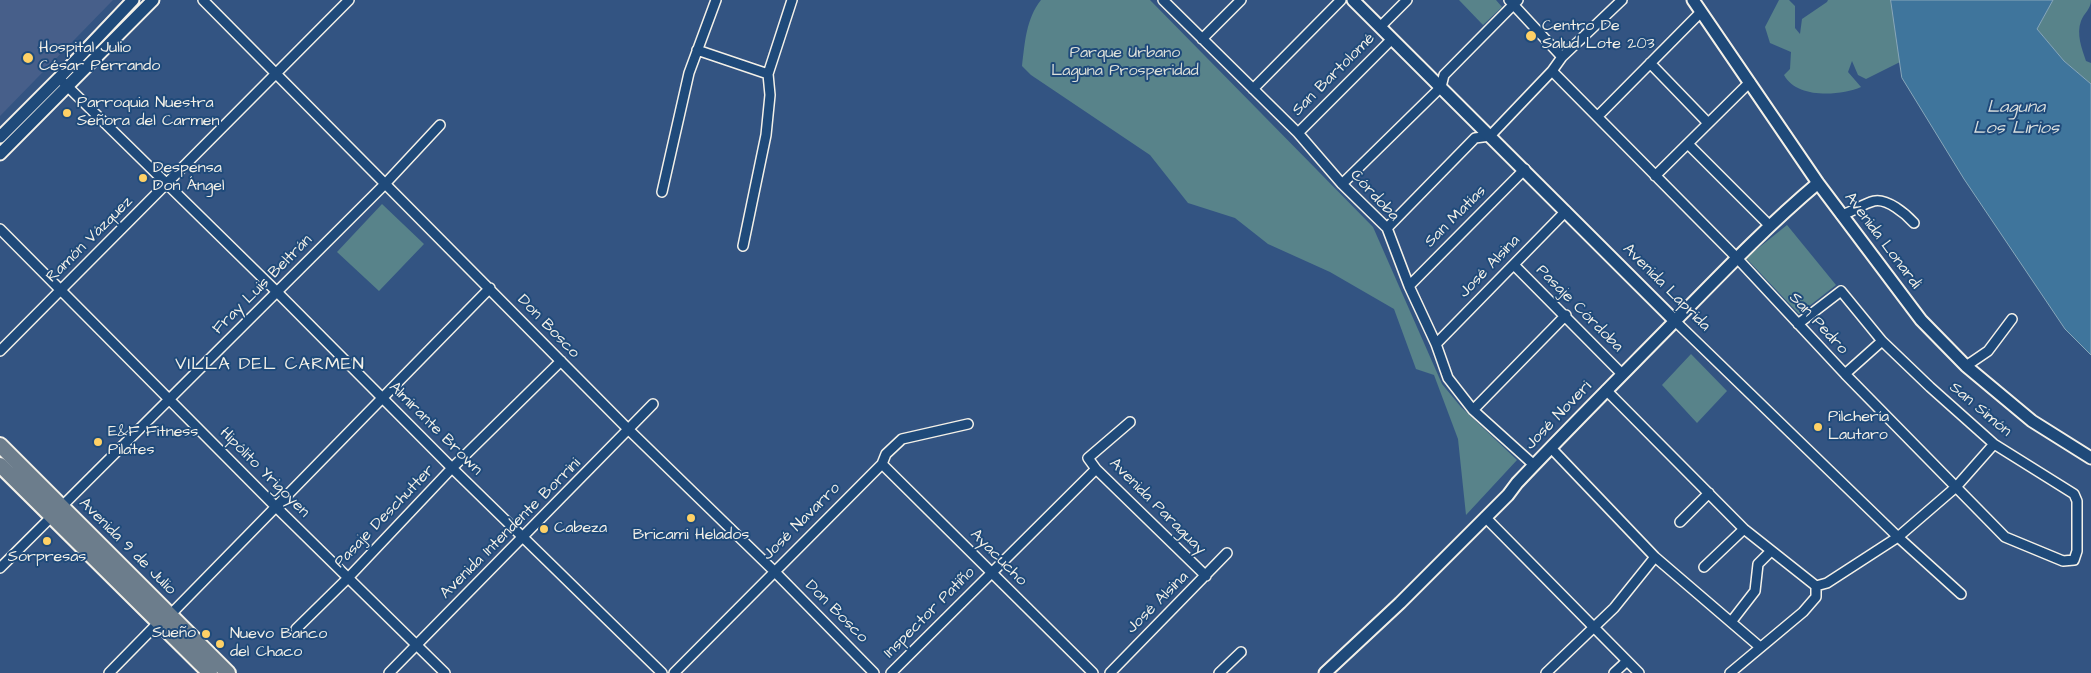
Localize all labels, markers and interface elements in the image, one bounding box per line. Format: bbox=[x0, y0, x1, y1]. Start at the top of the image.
place label: Centro De Salud Lote 203 bbox=[1542, 17, 1655, 55]
marker: Centro De Salud Lote 203 bbox=[1524, 29, 1538, 43]
street label: San Bartolomé bbox=[1289, 30, 1379, 120]
place label: Hospital Julio César Perrando bbox=[39, 39, 160, 77]
park label: Parque Urbano Laguna Prosperidad bbox=[1051, 44, 1199, 82]
marker: Hospital Julio César Perrando bbox=[21, 51, 35, 65]
place label: Parroquia Nuestra Señora del Carmen bbox=[77, 94, 220, 132]
water label: Laguna Los Lirios bbox=[1973, 97, 2059, 140]
marker: Parroquia Nuestra Señora del Carmen bbox=[61, 107, 73, 119]
place label: Despensa Don Ángel bbox=[153, 159, 224, 197]
street label: Córdoba bbox=[1345, 166, 1403, 226]
marker: Despensa Don Ángel bbox=[137, 172, 149, 184]
street label: San Matías bbox=[1421, 182, 1491, 252]
street label: Avenida Lonardi bbox=[1839, 189, 1925, 293]
street label: Ramón Vázquez bbox=[43, 193, 137, 287]
street label: Fray Luis Beltrán bbox=[209, 231, 317, 339]
street label: José Alsina bbox=[1455, 232, 1525, 302]
street label: Avenida Laprida bbox=[1618, 240, 1714, 336]
street label: Pasaje Córdoba bbox=[1531, 261, 1627, 357]
street label: San Pedro bbox=[1784, 289, 1852, 359]
street label: Don Bosco bbox=[513, 291, 583, 363]
district label: VILLA DEL CARMEN bbox=[173, 354, 367, 376]
street label: Almirante Brown bbox=[384, 378, 486, 480]
street label: José Noveri bbox=[1522, 378, 1596, 454]
street label: San Simón bbox=[1945, 379, 2015, 441]
place label: Pilchería Lautaro bbox=[1828, 408, 1889, 446]
marker: Pilchería Lautaro bbox=[1812, 421, 1824, 433]
place label: E&F Fitness Pilates bbox=[108, 423, 198, 461]
street label: Hipólito Yrigoyen bbox=[215, 424, 313, 522]
marker: E&F Fitness Pilates bbox=[92, 436, 104, 448]
street label: Avenida Intendente Borrini bbox=[437, 455, 585, 603]
street label: Avenida Paraguay bbox=[1105, 455, 1209, 559]
street label: Pasaje Deschutter bbox=[331, 461, 439, 573]
street label: José Navarro bbox=[759, 479, 845, 565]
street label: Avenida 9 de Julio bbox=[74, 494, 180, 600]
marker: Bricami Helados bbox=[685, 512, 697, 524]
place label: Cabeza bbox=[554, 519, 607, 539]
marker: Cabeza bbox=[538, 523, 550, 535]
place label: Bricami Helados bbox=[633, 526, 749, 546]
street label: Ayacucho bbox=[966, 526, 1030, 590]
marker: Sorpresas bbox=[41, 535, 53, 547]
place label: Sorpresas bbox=[8, 548, 86, 568]
street label: Inspector Patiño bbox=[880, 563, 980, 663]
street label: José Alsina bbox=[1123, 568, 1193, 638]
street label: Don Bosco bbox=[800, 576, 872, 648]
place label: Sueño bbox=[152, 624, 196, 644]
place label: Nuevo Banco del Chaco bbox=[230, 625, 327, 663]
marker: Sueño bbox=[200, 628, 212, 640]
marker: Nuevo Banco del Chaco bbox=[214, 638, 226, 650]

